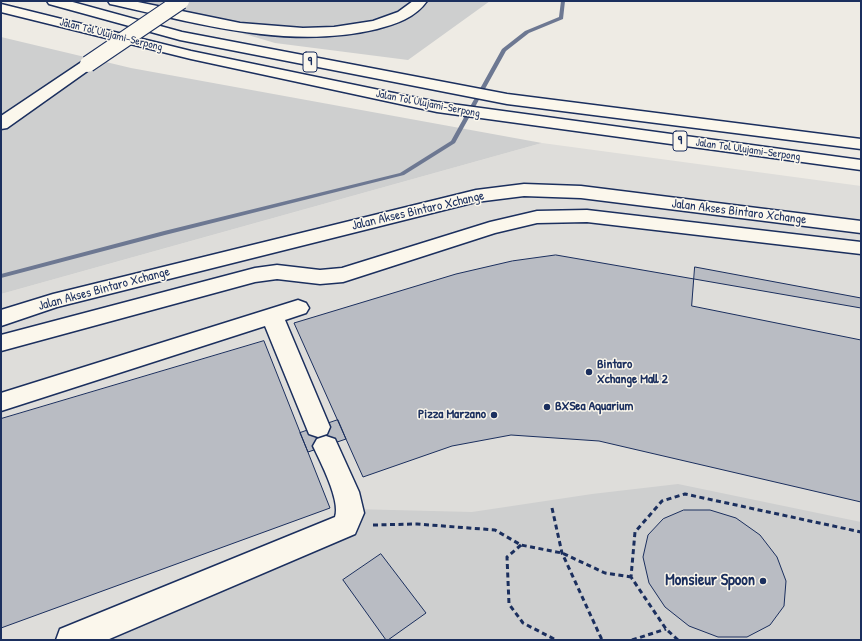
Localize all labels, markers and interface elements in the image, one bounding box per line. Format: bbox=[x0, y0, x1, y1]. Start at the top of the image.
street label: Jalan Tol Ulujami–Serpong bbox=[58, 16, 164, 54]
road number: 9 bbox=[303, 52, 317, 72]
street label: Jalan Tol Ulujami–Serpong bbox=[375, 87, 481, 121]
road number: 9 bbox=[673, 131, 687, 151]
street label: Jalan Tol Ulujami–Serpong bbox=[695, 136, 801, 164]
street label: Jalan Akses Bintaro Xchange bbox=[350, 188, 486, 234]
street label: Jalan Akses Bintaro Xchange bbox=[671, 196, 807, 228]
street label: Jalan Akses Bintaro Xchange bbox=[36, 264, 172, 314]
place label: Bintaro Xchange Mall 2 bbox=[597, 357, 668, 388]
marker: Bintaro Xchange Mall 2 bbox=[584, 367, 594, 377]
place label: BXSea Aquarium bbox=[555, 399, 633, 415]
marker: BXSea Aquarium bbox=[542, 402, 552, 412]
place label: Pizza Marzano bbox=[418, 407, 486, 423]
marker: Pizza Marzano bbox=[489, 410, 499, 420]
place label: Monsieur Spoon bbox=[665, 571, 755, 591]
marker: Monsieur Spoon bbox=[758, 576, 768, 586]

